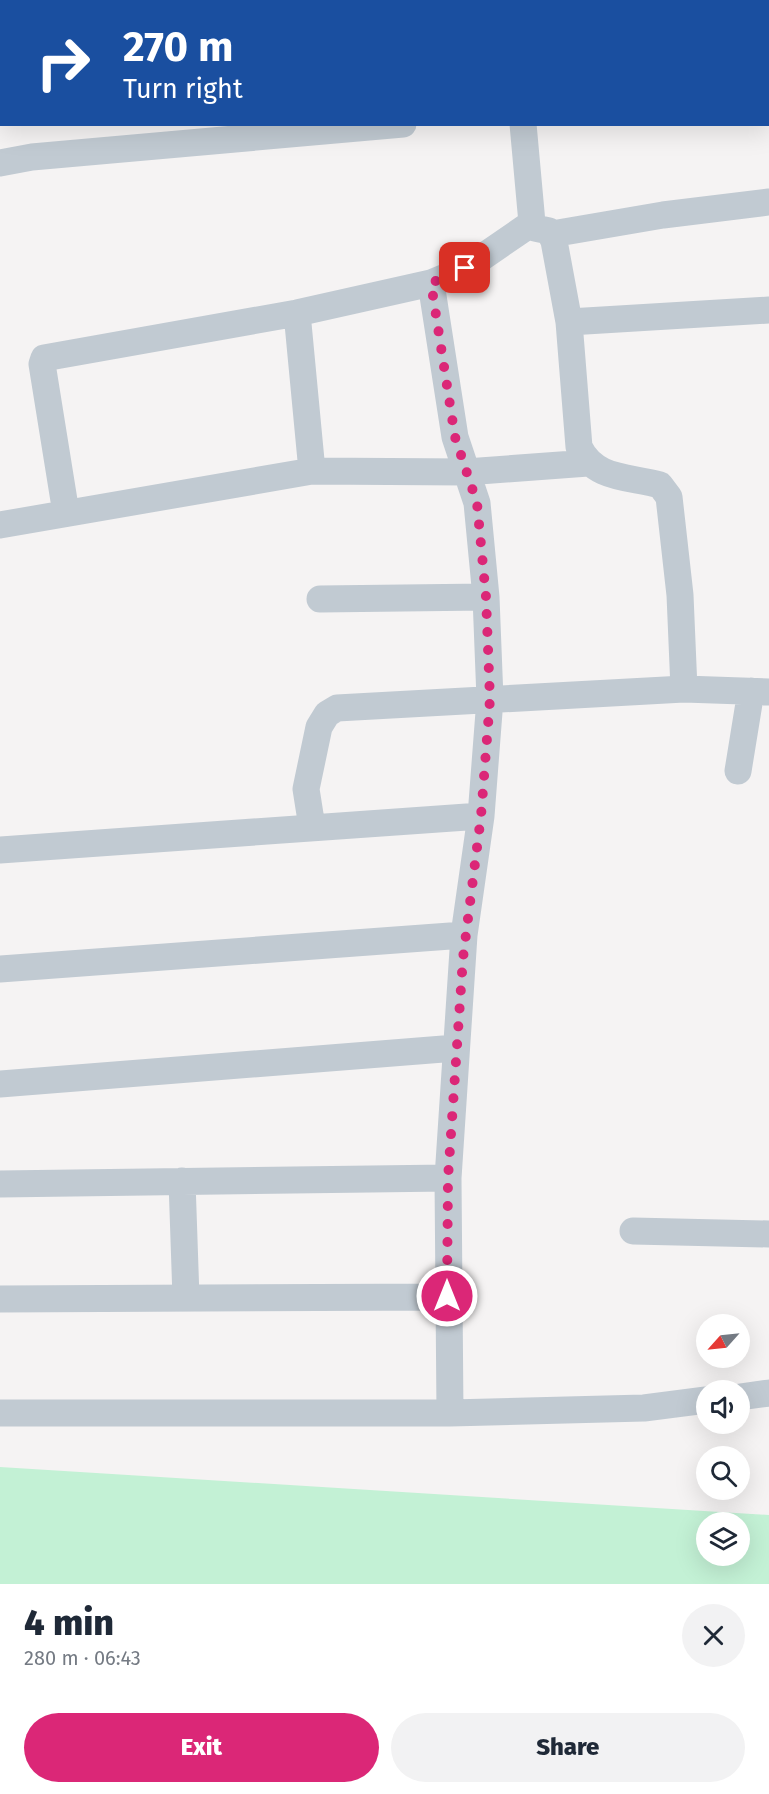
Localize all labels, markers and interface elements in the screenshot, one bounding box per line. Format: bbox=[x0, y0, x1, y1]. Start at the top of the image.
text: 270 m bbox=[123, 22, 234, 72]
icon: right bbox=[24, 24, 102, 102]
text: Turn right bbox=[123, 73, 243, 105]
pin bbox=[439, 242, 490, 293]
icon: arrive bbox=[448, 251, 481, 284]
position arrow bbox=[415, 1264, 479, 1328]
north arrow bbox=[696, 1314, 750, 1368]
map controls bbox=[696, 1314, 750, 1566]
button: sound bbox=[696, 1380, 750, 1434]
button: search bbox=[696, 1446, 750, 1500]
button: layers bbox=[696, 1512, 750, 1566]
text: 4 min bbox=[24, 1601, 114, 1645]
button: close bbox=[682, 1604, 745, 1667]
text: 280 m · 06:43 bbox=[24, 1646, 141, 1670]
button: Exit bbox=[24, 1713, 379, 1782]
button: Share bbox=[391, 1713, 745, 1782]

